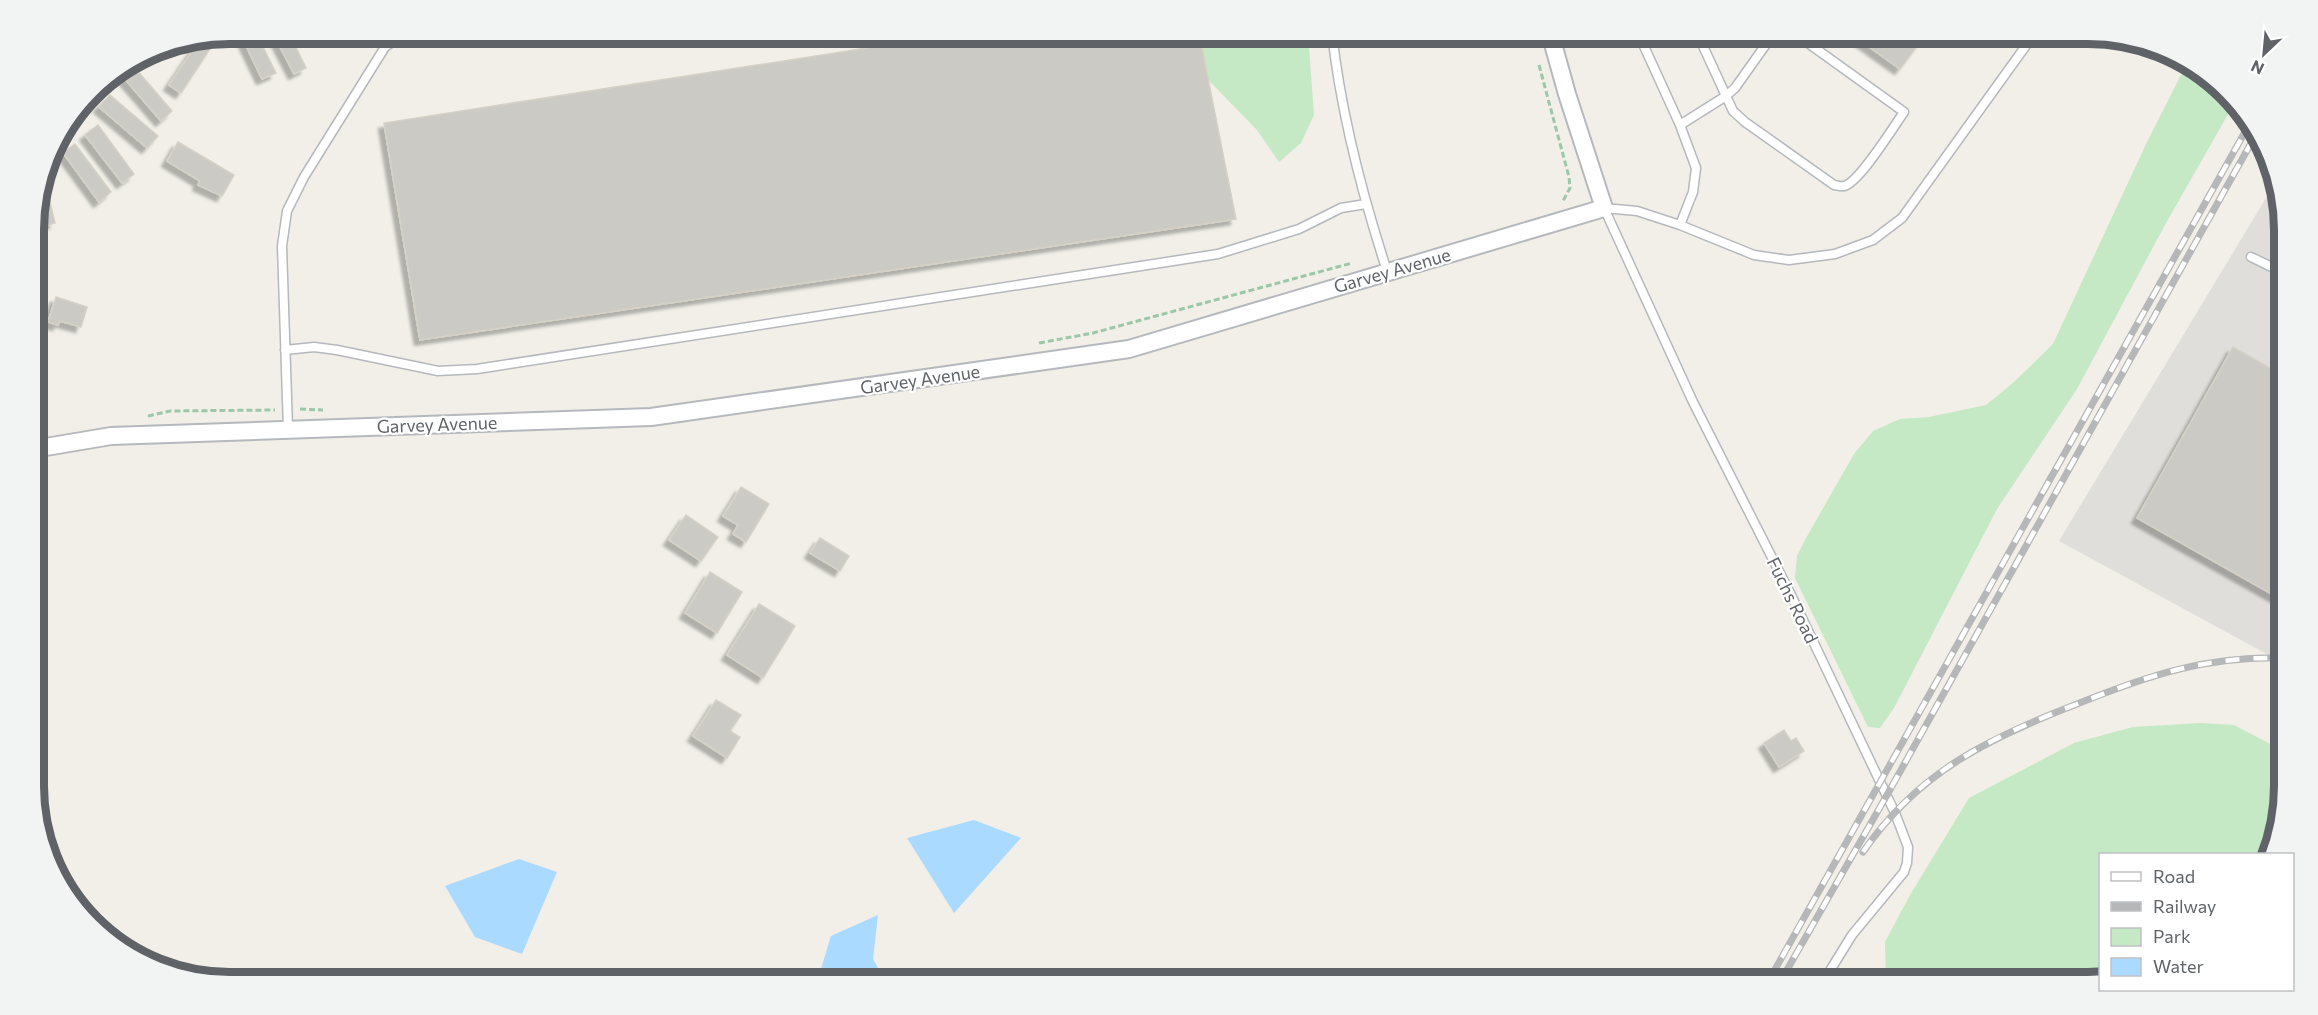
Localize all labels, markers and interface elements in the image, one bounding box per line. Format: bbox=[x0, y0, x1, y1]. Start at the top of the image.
north arrow bbox=[2234, 24, 2294, 84]
text: N bbox=[2248, 57, 2267, 79]
street label: Garvey Avenue bbox=[1331, 243, 1453, 297]
street label: Garvey Avenue bbox=[859, 360, 981, 398]
street label: Garvey Avenue bbox=[376, 411, 498, 437]
street label: Fuchs Road bbox=[1763, 553, 1823, 647]
legend bbox=[2099, 853, 2294, 991]
text: Road bbox=[2153, 865, 2195, 887]
text: Railway bbox=[2153, 895, 2216, 917]
text: Park bbox=[2153, 925, 2191, 947]
text: Water bbox=[2153, 955, 2204, 977]

